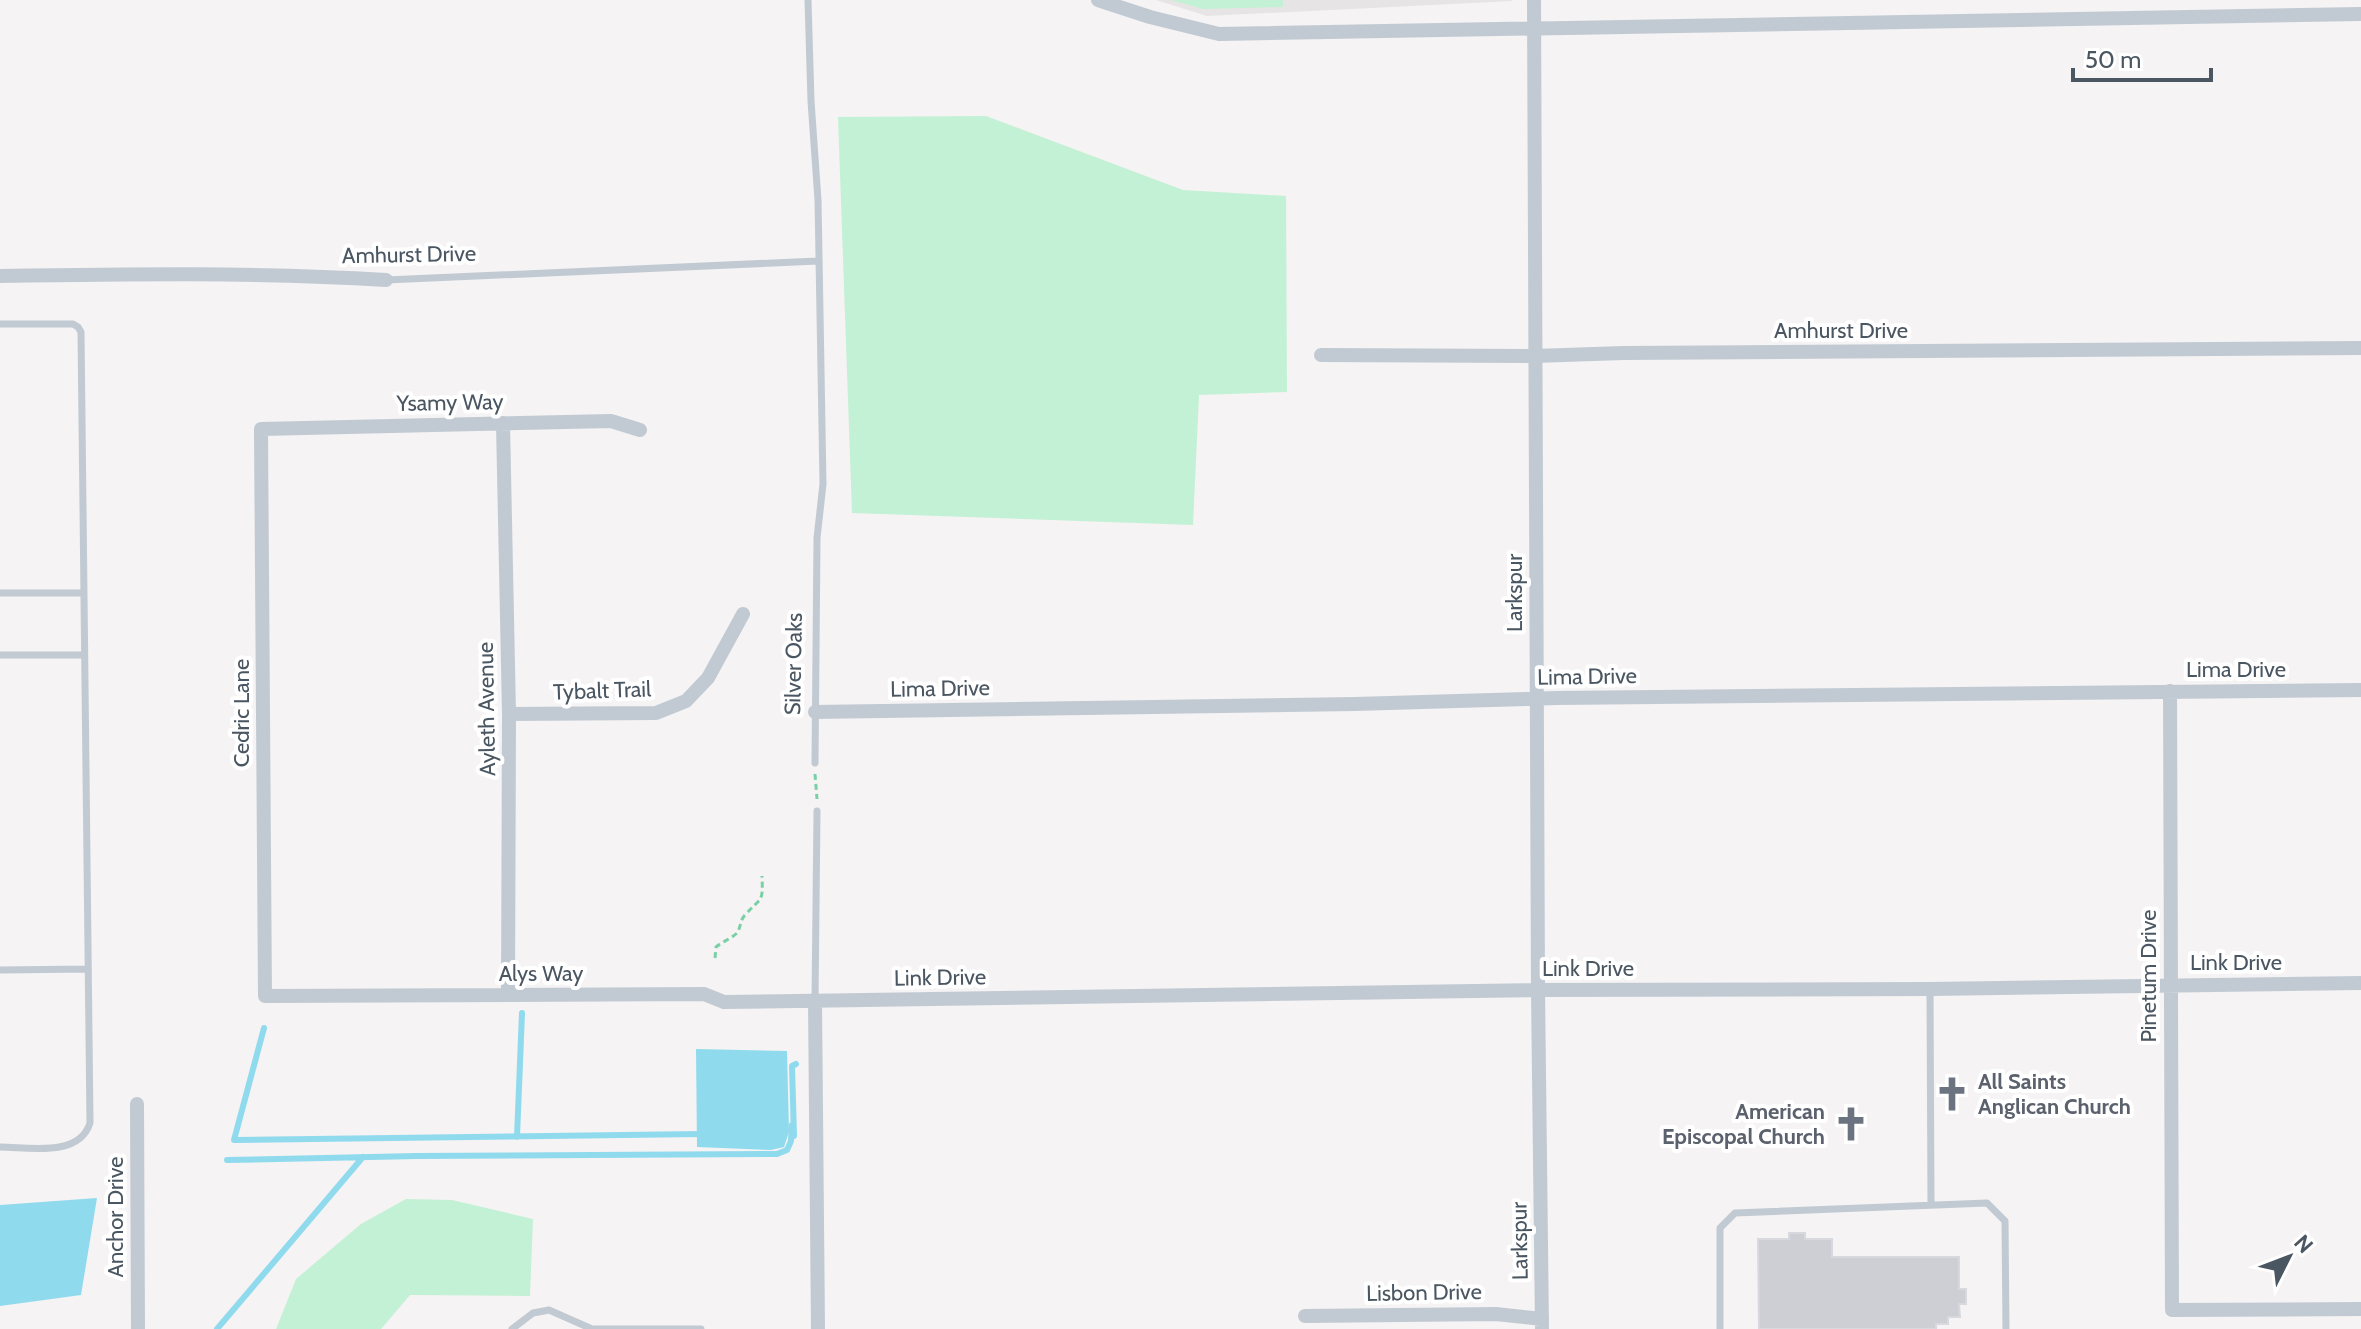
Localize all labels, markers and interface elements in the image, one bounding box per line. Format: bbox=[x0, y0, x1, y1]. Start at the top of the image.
scale bar bbox=[2073, 32, 2211, 82]
text: 50 m bbox=[2085, 45, 2141, 74]
street label: Amhurst Drive bbox=[342, 240, 476, 269]
street label: Amhurst Drive bbox=[1774, 317, 1908, 344]
street label: Ysamy Way bbox=[395, 388, 504, 417]
street label: Larkspur bbox=[1501, 554, 1528, 632]
street label: Silver Oaks bbox=[779, 613, 808, 715]
street label: Ayleth Avenue bbox=[472, 642, 501, 776]
street label: Lima Drive bbox=[2186, 656, 2286, 683]
street label: Cedric Lane bbox=[228, 659, 255, 767]
street label: Lima Drive bbox=[1537, 662, 1637, 691]
street label: Lima Drive bbox=[890, 674, 990, 703]
street label: Tybalt Trail bbox=[552, 675, 652, 706]
street label: Pinetum Drive bbox=[2135, 909, 2162, 1043]
street label: Link Drive bbox=[2190, 949, 2282, 976]
street label: Link Drive bbox=[1542, 955, 1634, 982]
street label: Alys Way bbox=[499, 960, 583, 987]
street label: Link Drive bbox=[894, 963, 986, 992]
place label: All Saints Anglican Church bbox=[1978, 1068, 2131, 1120]
church icon: All Saints Anglican Church bbox=[1933, 1075, 1971, 1113]
place label: American Episcopal Church bbox=[1662, 1098, 1825, 1150]
church icon: American Episcopal Church bbox=[1832, 1105, 1870, 1143]
street label: Anchor Drive bbox=[102, 1156, 129, 1278]
street label: Larkspur bbox=[1505, 1202, 1534, 1280]
north arrow bbox=[2249, 1217, 2329, 1297]
text: N bbox=[2288, 1229, 2319, 1259]
street label: Lisbon Drive bbox=[1366, 1278, 1482, 1307]

